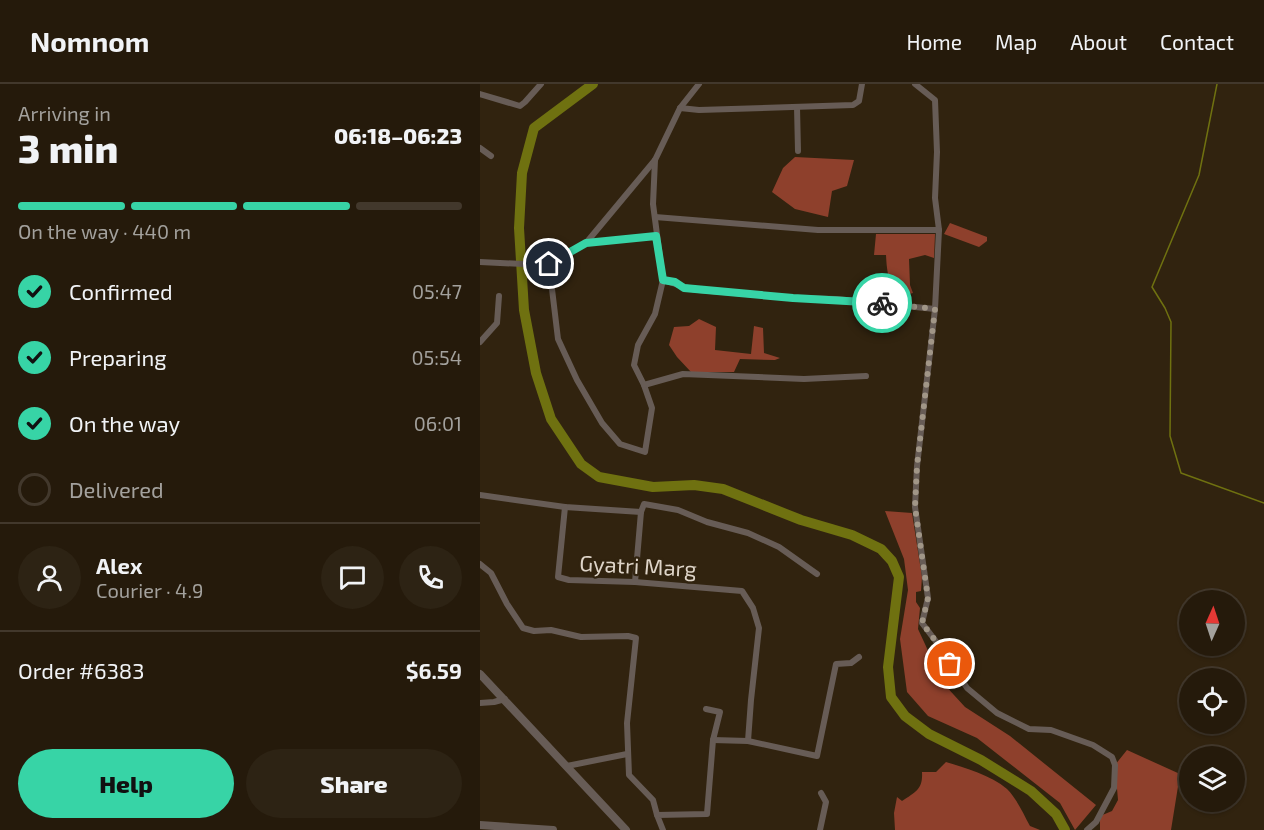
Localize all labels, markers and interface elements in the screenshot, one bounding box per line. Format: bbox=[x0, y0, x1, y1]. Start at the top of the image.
text: Nomnom bbox=[30, 24, 149, 58]
text: Home bbox=[906, 29, 962, 54]
text: Map bbox=[995, 29, 1037, 54]
text: About bbox=[1070, 29, 1127, 54]
text: Contact bbox=[1160, 29, 1234, 54]
text: Arriving in bbox=[18, 101, 111, 125]
text: 06:18–06:23 bbox=[334, 122, 462, 148]
text: 3 min bbox=[18, 124, 118, 171]
text: On the way · 440 m bbox=[18, 219, 191, 243]
pin bbox=[523, 238, 574, 289]
icon: home bbox=[532, 247, 565, 280]
courier bbox=[852, 273, 912, 333]
icon: check bbox=[18, 275, 51, 308]
text: Confirmed bbox=[69, 278, 173, 304]
text: 05:47 bbox=[412, 279, 462, 303]
icon: bike bbox=[866, 287, 899, 320]
icon: check bbox=[18, 341, 51, 374]
text: Preparing bbox=[69, 344, 167, 370]
text: 05:54 bbox=[411, 345, 462, 369]
icon: check bbox=[18, 407, 51, 440]
text: On the way bbox=[69, 410, 180, 436]
text: 06:01 bbox=[414, 411, 462, 435]
text: Delivered bbox=[69, 476, 164, 502]
button: person bbox=[18, 546, 81, 609]
button: chat bbox=[321, 546, 384, 609]
button: phone bbox=[399, 546, 462, 609]
street label: Gyatri Marg bbox=[579, 549, 697, 581]
text: Alex bbox=[96, 552, 142, 578]
text: Courier · 4.9 bbox=[96, 578, 203, 602]
north arrow bbox=[1179, 590, 1245, 656]
map controls bbox=[1179, 590, 1245, 812]
pin bbox=[924, 638, 975, 689]
icon: bag bbox=[933, 647, 966, 680]
text: Order #6383 bbox=[18, 657, 144, 683]
text: $6.59 bbox=[406, 657, 462, 683]
button: locate bbox=[1179, 668, 1245, 734]
button: layers bbox=[1179, 746, 1245, 812]
button: Help bbox=[18, 749, 234, 818]
button: Share bbox=[246, 749, 462, 818]

